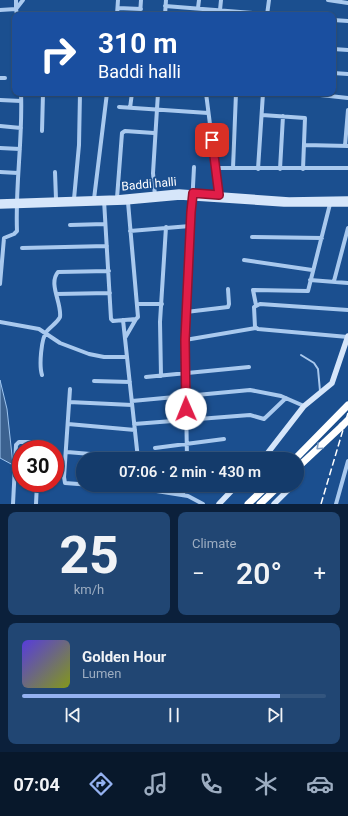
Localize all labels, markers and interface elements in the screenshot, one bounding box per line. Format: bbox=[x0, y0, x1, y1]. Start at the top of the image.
text: 310 m bbox=[98, 27, 177, 60]
icon: right bbox=[32, 28, 84, 80]
text: Baddi halli bbox=[98, 61, 181, 82]
pin bbox=[195, 123, 229, 157]
icon: arrive bbox=[201, 129, 223, 151]
street label: Baddi halli bbox=[121, 175, 177, 193]
position arrow bbox=[165, 388, 207, 430]
speed limit sign: 30 bbox=[12, 440, 64, 492]
one-way arrow bbox=[317, 442, 324, 449]
text: 07:06 · 2 min · 430 m bbox=[119, 463, 261, 481]
text: 25 bbox=[59, 525, 119, 586]
text: Climate bbox=[192, 536, 236, 551]
text: 20° bbox=[236, 556, 282, 591]
text: − bbox=[192, 561, 205, 586]
text: + bbox=[314, 561, 326, 586]
text: km/h bbox=[74, 582, 104, 597]
text: Golden Hour bbox=[82, 648, 166, 666]
text: Lumen bbox=[82, 666, 121, 681]
icon: previous bbox=[62, 704, 84, 726]
icon: pause bbox=[163, 704, 185, 726]
icon: next bbox=[264, 704, 286, 726]
icon: directions bbox=[87, 770, 115, 798]
icon: music bbox=[142, 770, 170, 798]
icon: phone bbox=[197, 770, 225, 798]
icon: climate bbox=[252, 770, 280, 798]
icon: car bbox=[306, 770, 334, 798]
text: 07:04 bbox=[13, 774, 60, 795]

